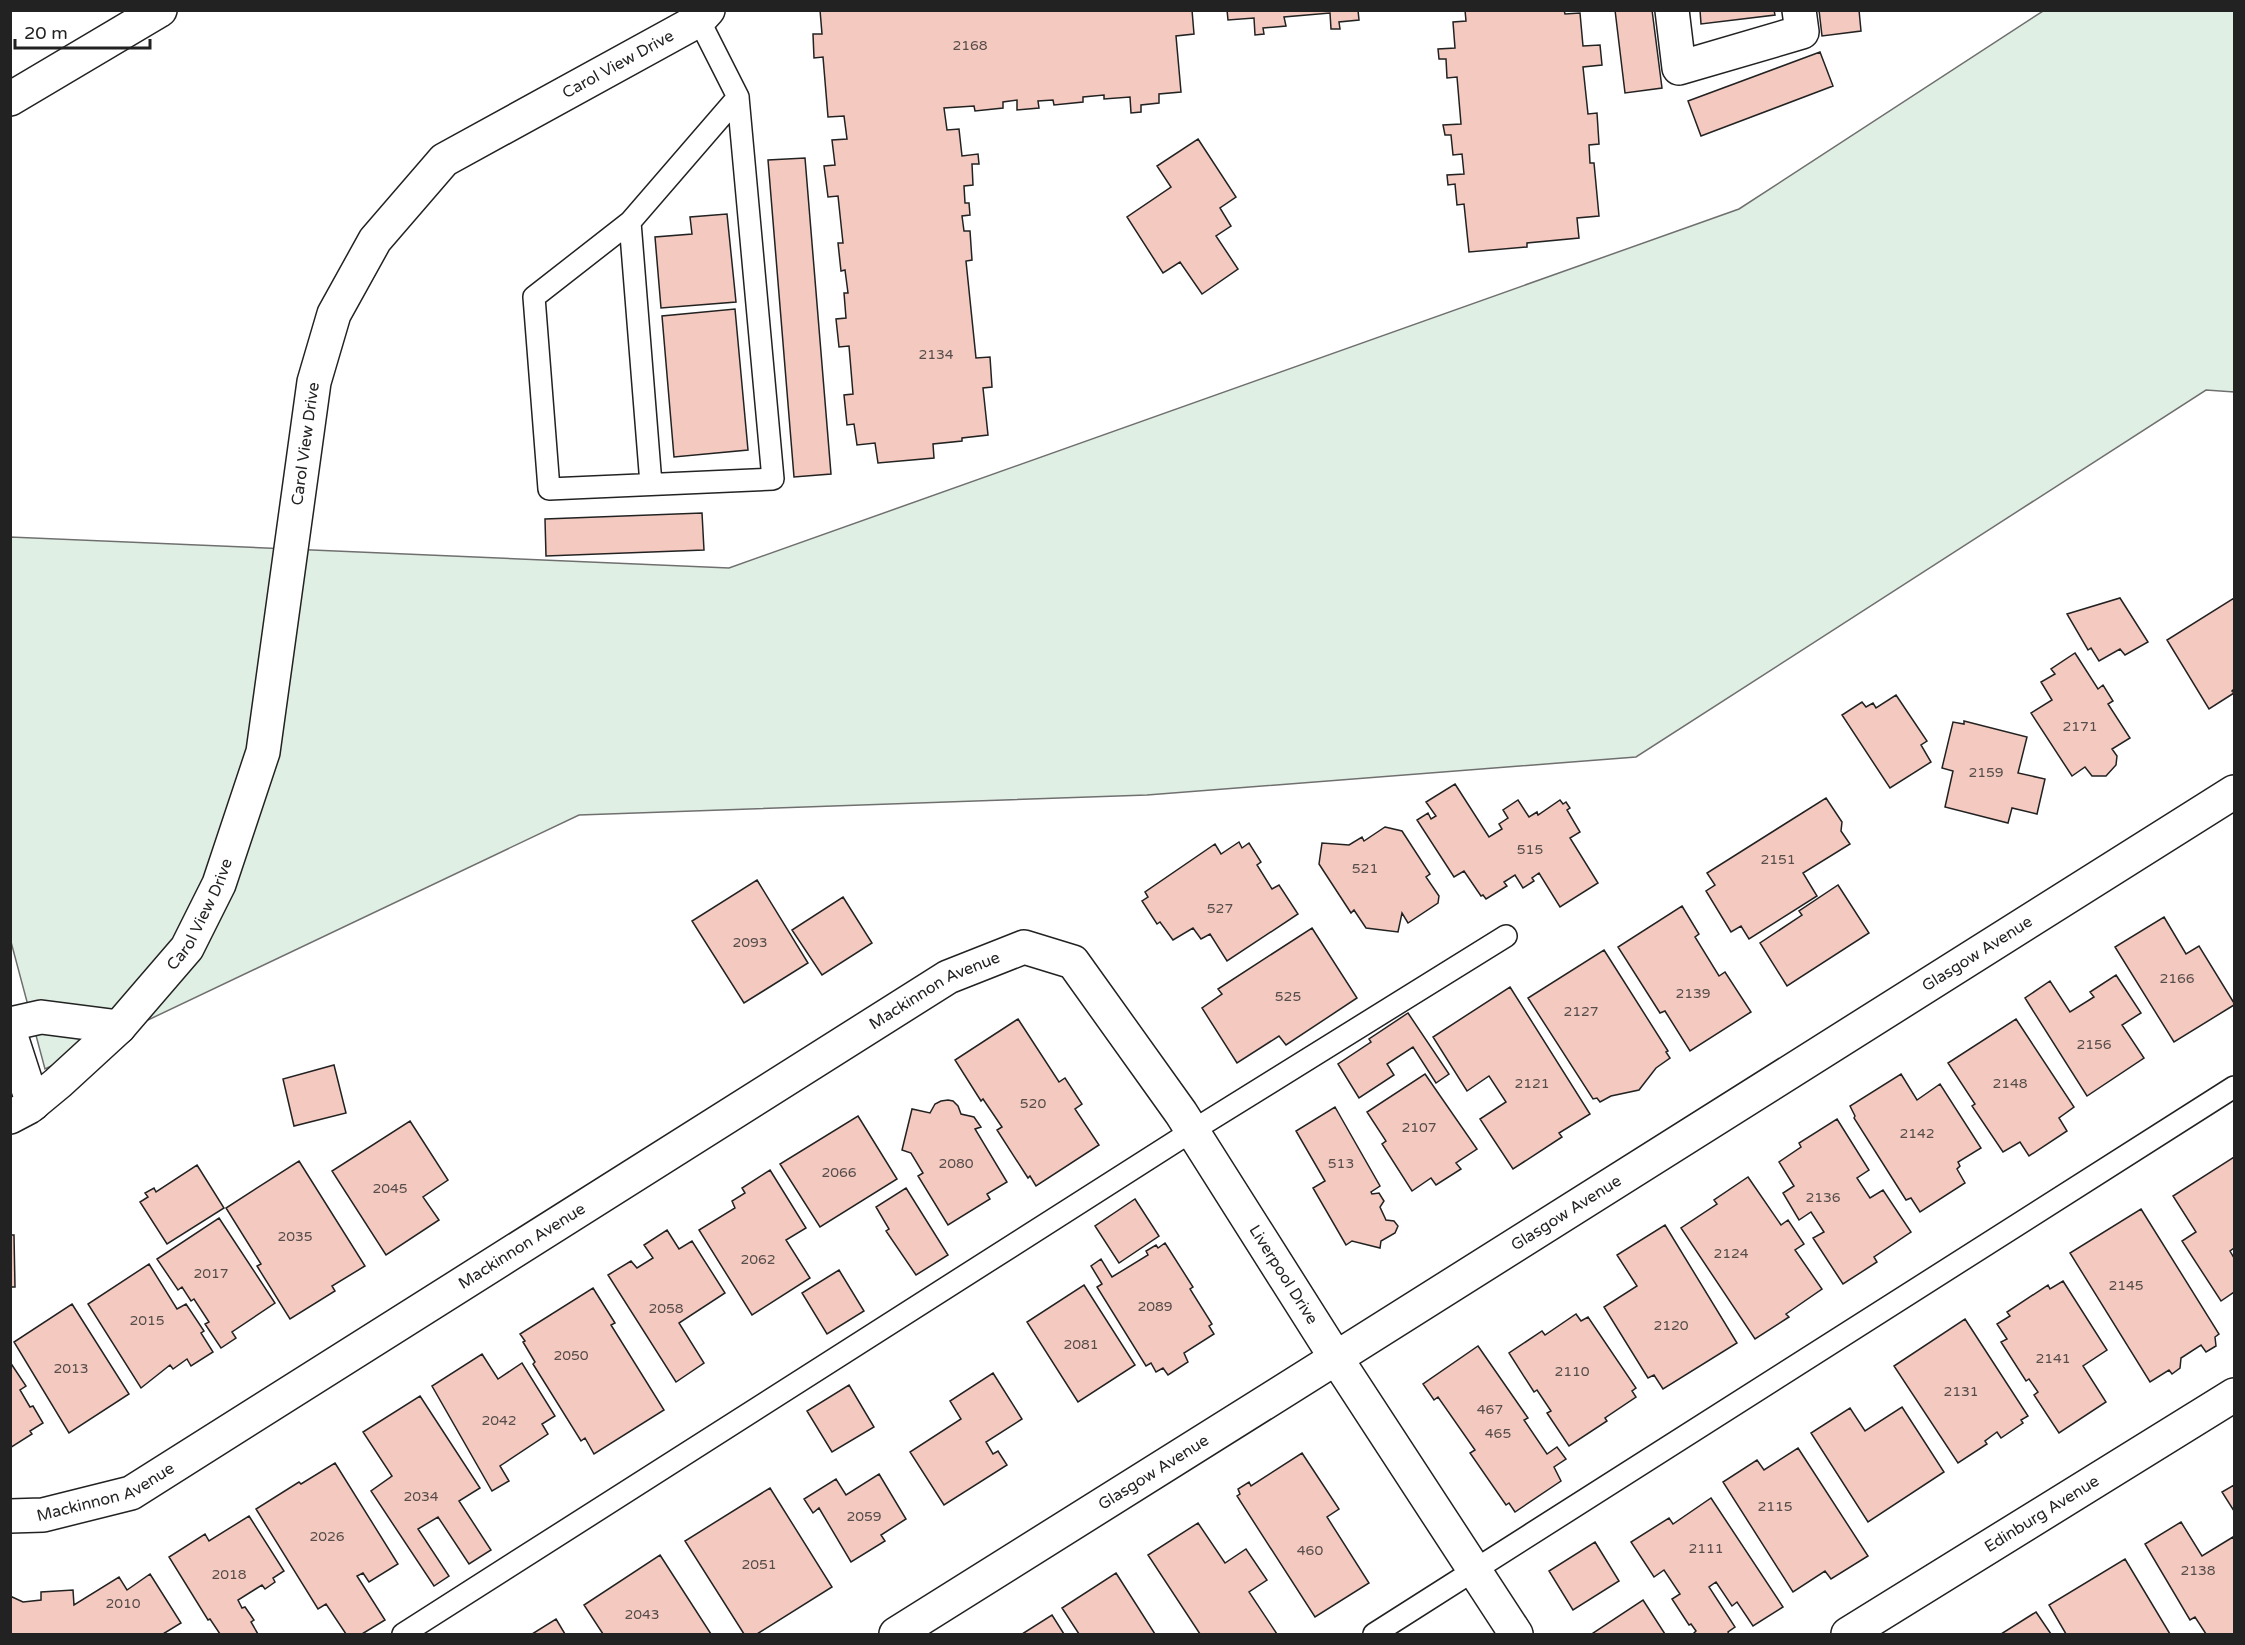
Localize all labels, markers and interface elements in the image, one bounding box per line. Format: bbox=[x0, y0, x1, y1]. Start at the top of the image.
scale bar bbox=[15, 12, 150, 50]
text: 20 m bbox=[24, 22, 68, 44]
street label: Carol View Drive bbox=[559, 26, 677, 103]
house number: 2168 bbox=[952, 37, 988, 54]
house number: 2134 bbox=[918, 346, 954, 363]
street label: Carol View Drive bbox=[287, 381, 324, 507]
house number: 2171 bbox=[2062, 718, 2098, 735]
house number: 2159 bbox=[1968, 764, 2004, 781]
house number: 515 bbox=[1517, 841, 1543, 858]
house number: 2151 bbox=[1760, 851, 1796, 868]
street label: Carol View Drive bbox=[162, 856, 237, 974]
house number: 521 bbox=[1352, 860, 1378, 877]
house number: 527 bbox=[1207, 900, 1233, 917]
street label: Glasgow Avenue bbox=[1918, 912, 2036, 996]
house number: 2093 bbox=[732, 934, 768, 951]
street label: Mackinnon Avenue bbox=[866, 947, 1003, 1034]
house number: 2166 bbox=[2159, 970, 2195, 987]
house number: 2139 bbox=[1675, 985, 1711, 1002]
house number: 525 bbox=[1275, 988, 1301, 1005]
house number: 2127 bbox=[1563, 1003, 1599, 1020]
house number: 2156 bbox=[2076, 1036, 2112, 1053]
house number: 2121 bbox=[1514, 1075, 1550, 1092]
house number: 2148 bbox=[1992, 1075, 2028, 1092]
house number: 520 bbox=[1020, 1095, 1046, 1112]
house number: 2107 bbox=[1401, 1119, 1437, 1136]
house number: 2142 bbox=[1899, 1125, 1935, 1142]
house number: 2080 bbox=[938, 1155, 974, 1172]
house number: 513 bbox=[1328, 1155, 1354, 1172]
house number: 2066 bbox=[821, 1164, 857, 1181]
street label: Glasgow Avenue bbox=[1507, 1171, 1625, 1255]
house number: 2045 bbox=[372, 1180, 408, 1197]
house number: 2136 bbox=[1805, 1189, 1841, 1206]
street label: Mackinnon Avenue bbox=[455, 1199, 589, 1294]
street label: Liverpool Drive bbox=[1244, 1221, 1322, 1328]
house number: 2035 bbox=[277, 1228, 313, 1245]
house number: 2124 bbox=[1713, 1245, 1749, 1262]
house number: 2062 bbox=[740, 1251, 776, 1268]
house number: 2017 bbox=[193, 1265, 229, 1282]
house number: 2145 bbox=[2108, 1277, 2144, 1294]
house number: 2089 bbox=[1137, 1298, 1173, 1315]
house number: 2058 bbox=[648, 1300, 684, 1317]
house number: 2015 bbox=[129, 1312, 165, 1329]
house number: 2120 bbox=[1653, 1317, 1689, 1334]
house number: 2081 bbox=[1063, 1336, 1099, 1353]
house number: 2050 bbox=[553, 1347, 589, 1364]
house number: 2141 bbox=[2035, 1350, 2071, 1367]
house number: 2013 bbox=[53, 1360, 89, 1377]
house number: 2110 bbox=[1554, 1363, 1590, 1380]
house number: 2131 bbox=[1943, 1383, 1979, 1400]
house number: 467 bbox=[1477, 1401, 1503, 1418]
house number: 2042 bbox=[481, 1412, 517, 1429]
house number: 465 bbox=[1485, 1425, 1511, 1442]
street label: Glasgow Avenue bbox=[1095, 1430, 1213, 1515]
street label: Mackinnon Avenue bbox=[35, 1458, 178, 1526]
street label: Edinburg Avenue bbox=[1981, 1471, 2103, 1557]
house number: 2034 bbox=[403, 1488, 439, 1505]
house number: 2115 bbox=[1757, 1498, 1793, 1515]
house number: 2059 bbox=[846, 1508, 882, 1525]
house number: 2026 bbox=[309, 1528, 345, 1545]
house number: 2111 bbox=[1688, 1540, 1724, 1557]
house number: 460 bbox=[1297, 1542, 1323, 1559]
house number: 2051 bbox=[741, 1556, 777, 1573]
house number: 2138 bbox=[2180, 1562, 2216, 1579]
house number: 2018 bbox=[211, 1566, 247, 1583]
house number: 2010 bbox=[105, 1595, 141, 1612]
house number: 2043 bbox=[624, 1606, 660, 1623]

